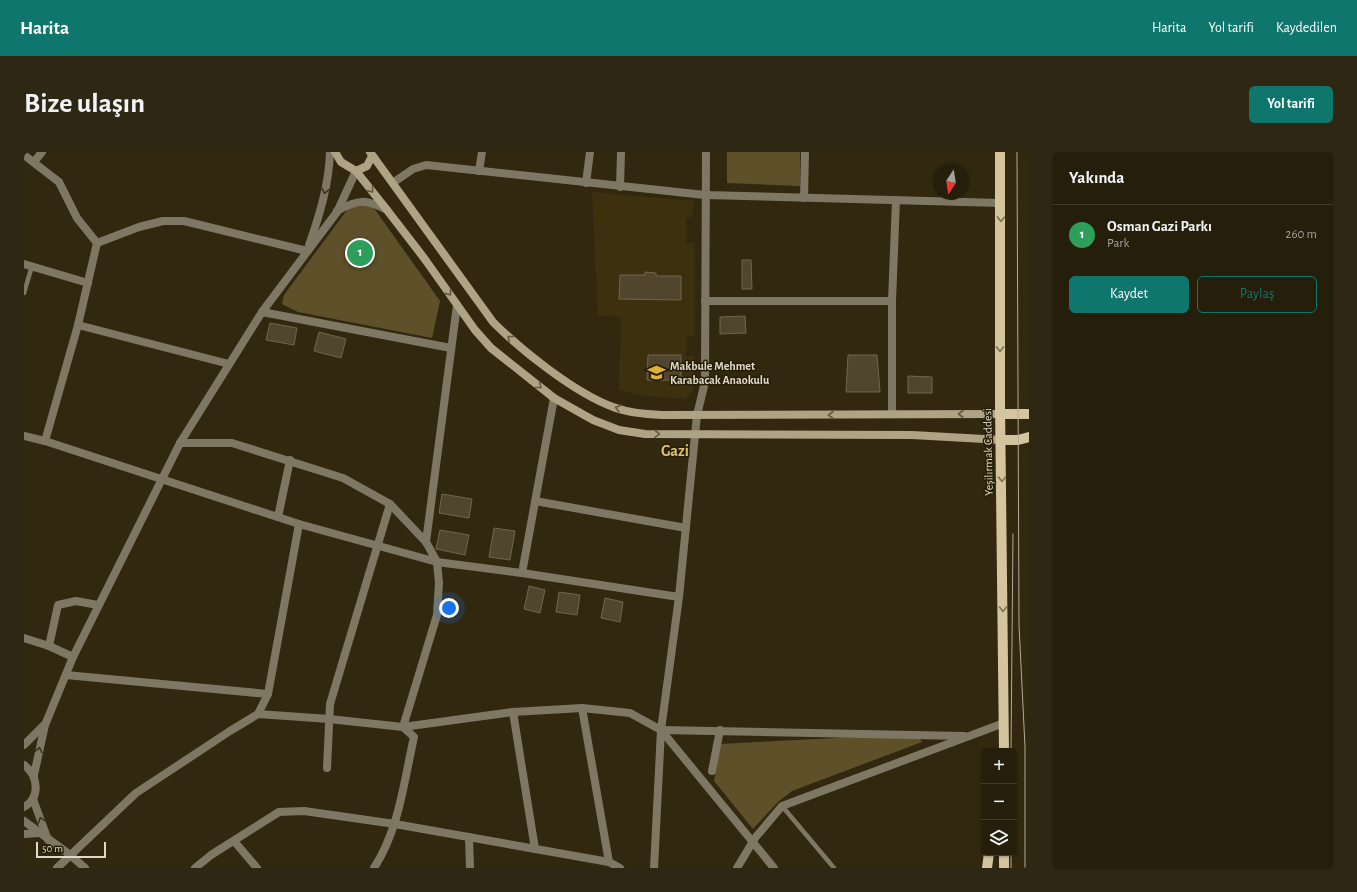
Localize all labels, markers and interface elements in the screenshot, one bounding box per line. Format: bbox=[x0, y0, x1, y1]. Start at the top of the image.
text: Harita bbox=[20, 19, 69, 38]
text: Harita bbox=[1152, 21, 1186, 35]
text: Yol tarifi bbox=[1208, 21, 1254, 35]
text: Kaydedilen bbox=[1276, 21, 1337, 35]
button: Yol tarifi bbox=[1249, 86, 1333, 123]
text: Bize ulaşın bbox=[24, 90, 145, 118]
north arrow bbox=[933, 164, 969, 200]
text: Yakında bbox=[1069, 169, 1125, 186]
one-way arrow bbox=[366, 185, 373, 192]
one-way arrow bbox=[322, 187, 330, 194]
one-way arrow bbox=[996, 216, 1005, 222]
text: Osman Gazi Parkı bbox=[1107, 219, 1212, 234]
text: 1 bbox=[1080, 228, 1084, 241]
text: 260 m bbox=[1286, 228, 1317, 241]
text: Park bbox=[1107, 237, 1129, 250]
pin: 1 bbox=[347, 238, 373, 268]
button: Kaydet bbox=[1069, 276, 1189, 313]
button: Paylaş bbox=[1197, 276, 1317, 313]
one-way arrow bbox=[444, 289, 451, 296]
one-way arrow bbox=[507, 335, 514, 342]
one-way arrow bbox=[996, 346, 1004, 352]
place label: Makbule Mehmet Karabacak Anaokulu bbox=[670, 360, 770, 386]
school or university icon: Makbule Mehmet Karabacak Anaokulu bbox=[647, 363, 667, 383]
one-way arrow bbox=[535, 381, 542, 388]
one-way arrow bbox=[615, 404, 622, 413]
street label: Yeşilırmak Caddesi bbox=[981, 408, 995, 496]
one-way arrow bbox=[958, 410, 964, 418]
one-way arrow bbox=[828, 411, 834, 419]
one-way arrow bbox=[654, 430, 660, 439]
district label: Gazi bbox=[661, 443, 689, 459]
one-way arrow bbox=[998, 476, 1006, 482]
your location bbox=[439, 598, 459, 618]
one-way arrow bbox=[999, 606, 1007, 612]
one-way arrow bbox=[35, 747, 43, 753]
map controls bbox=[981, 748, 1017, 856]
button: + bbox=[981, 748, 1017, 784]
button: − bbox=[981, 784, 1017, 820]
one-way arrow bbox=[37, 816, 45, 823]
button: layers bbox=[981, 820, 1017, 856]
scale bar bbox=[36, 840, 106, 859]
text: 50 m bbox=[42, 843, 63, 854]

